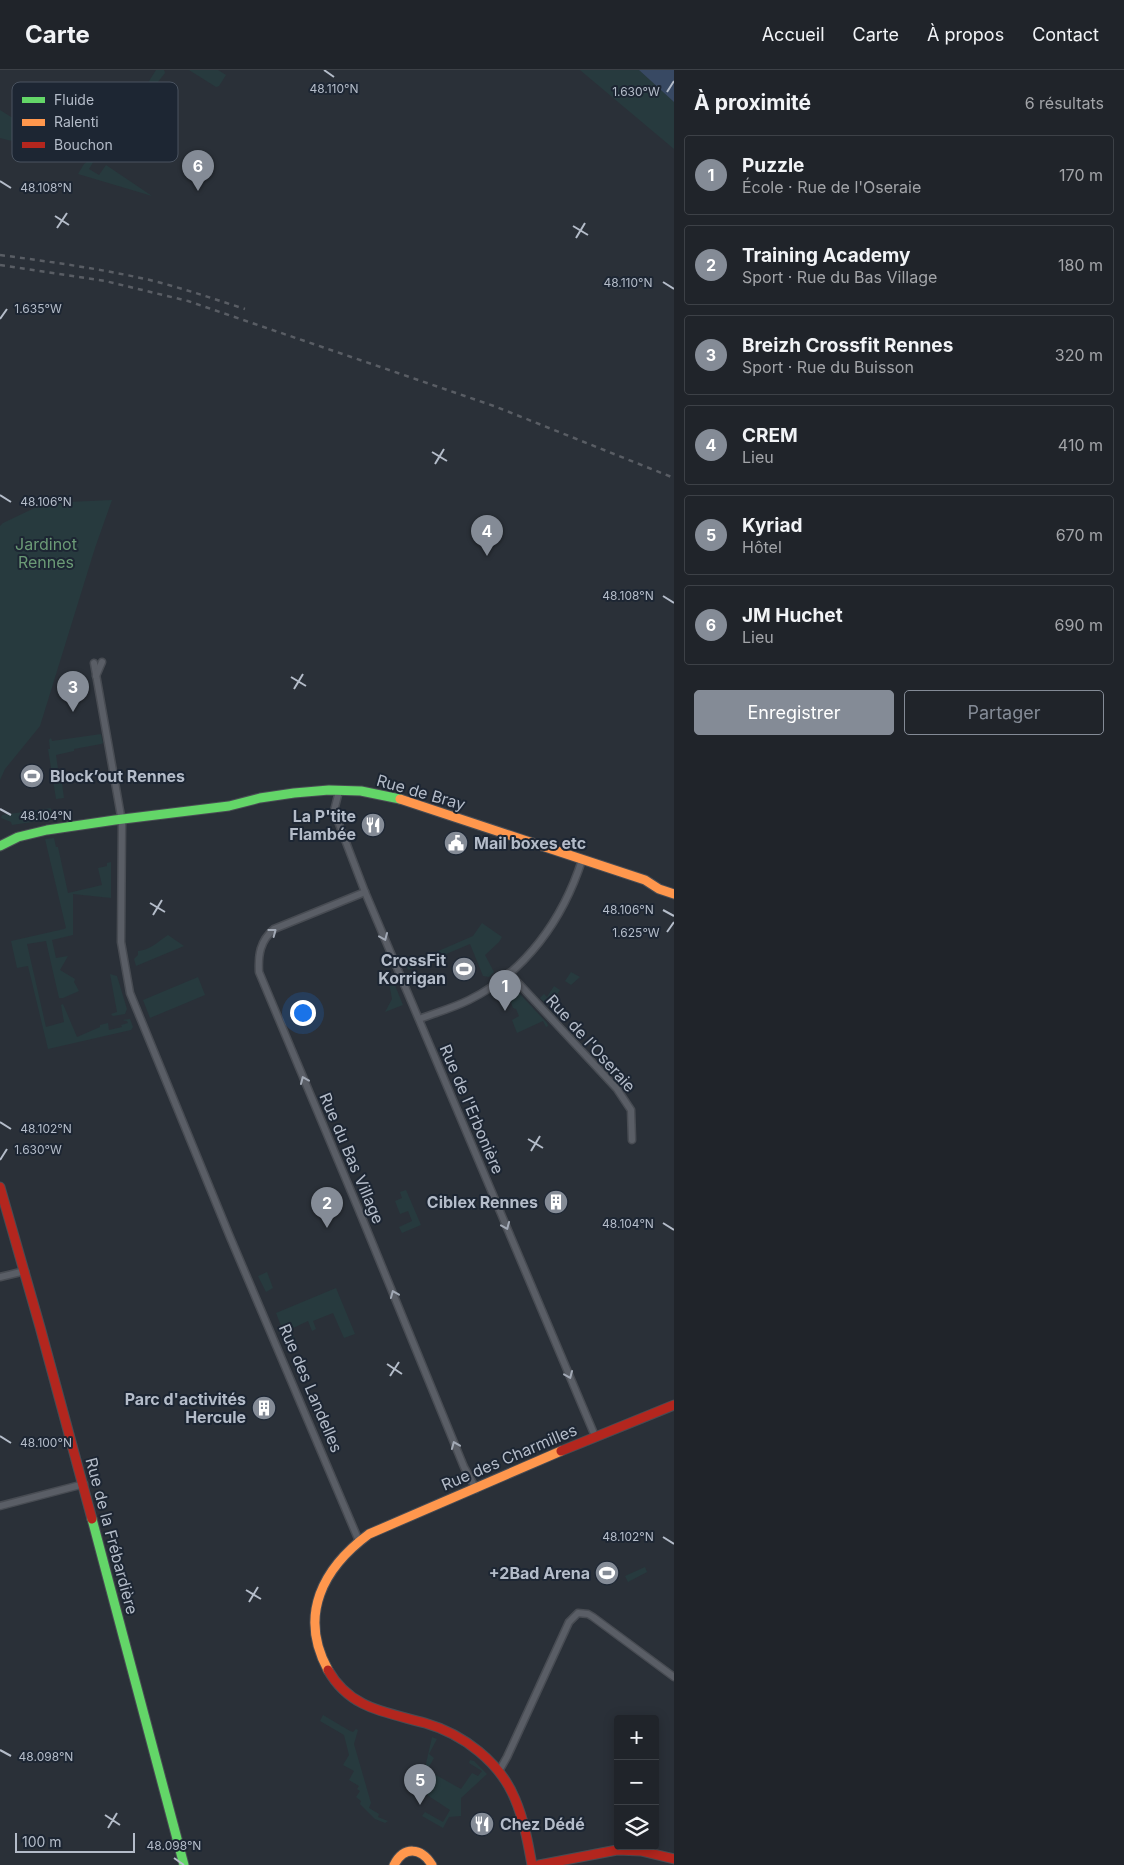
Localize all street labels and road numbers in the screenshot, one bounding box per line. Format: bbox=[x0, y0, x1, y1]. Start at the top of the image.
street label: Rue de Bray bbox=[374, 770, 468, 814]
street label: Rue de l'Oseraie bbox=[542, 990, 640, 1096]
street label: Rue de l'Erbonière bbox=[436, 1041, 508, 1177]
street label: Rue du Bas Village bbox=[315, 1089, 389, 1227]
street label: Rue des Landelles bbox=[275, 1321, 347, 1455]
street label: Rue des Charmilles bbox=[438, 1419, 580, 1495]
street label: Rue de la Frébardière bbox=[81, 1455, 143, 1617]

